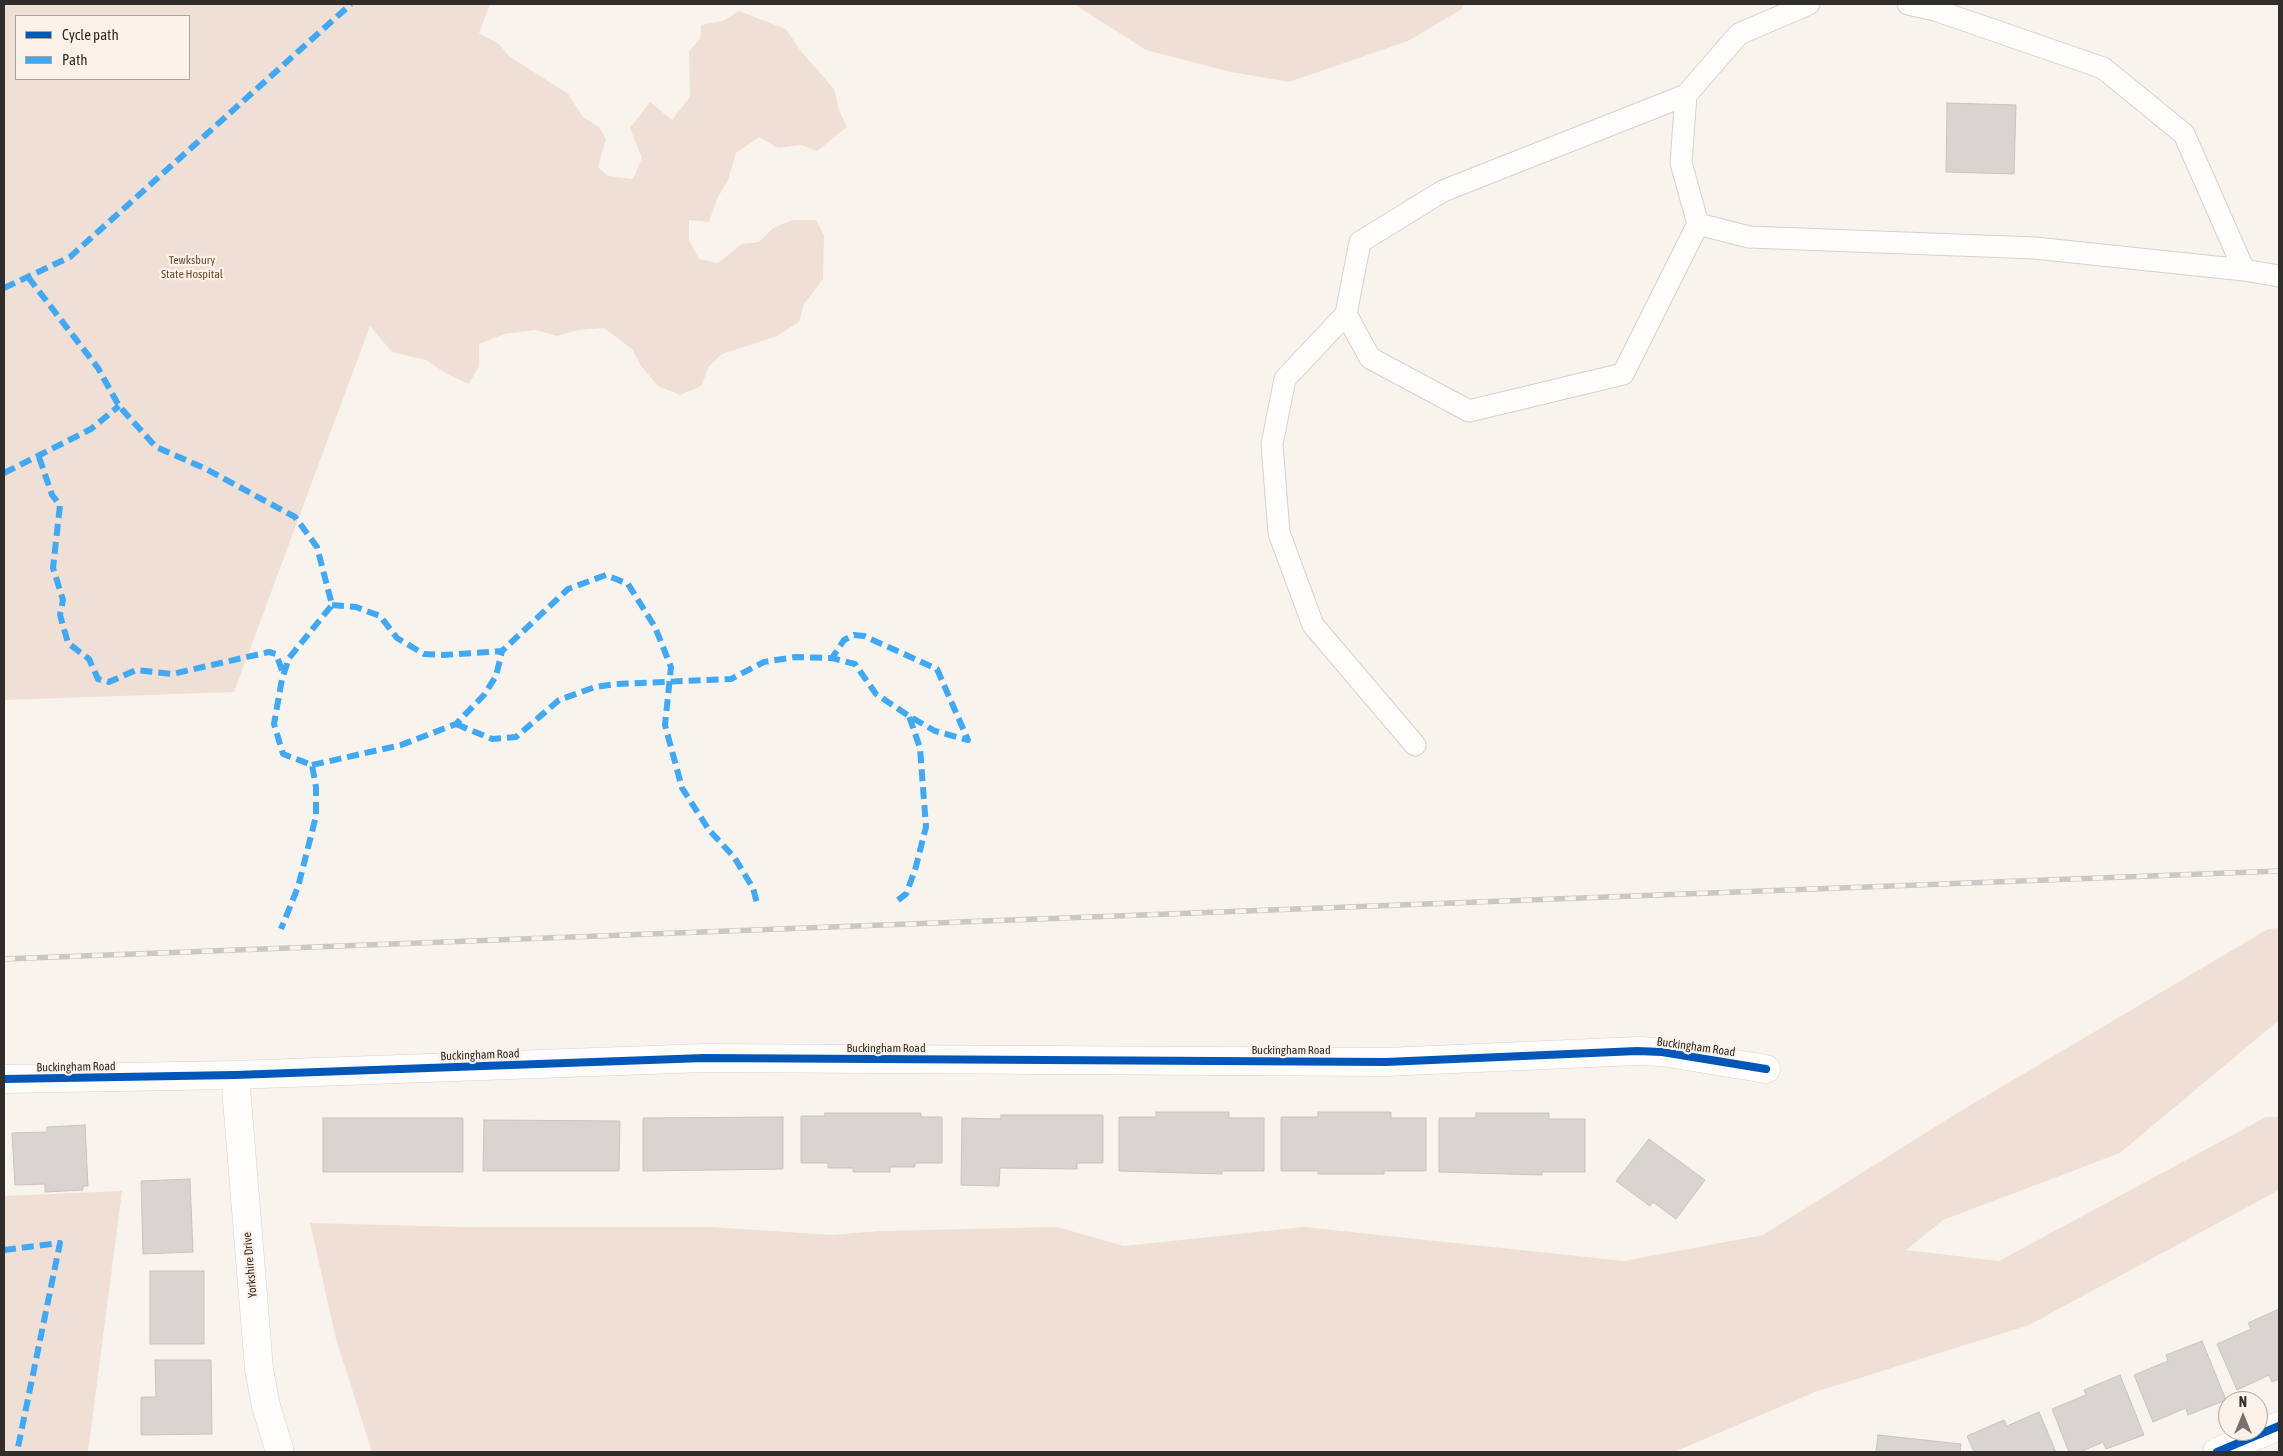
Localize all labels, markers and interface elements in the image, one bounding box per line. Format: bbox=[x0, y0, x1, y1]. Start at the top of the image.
legend bbox=[15, 15, 190, 80]
text: Cycle path bbox=[62, 26, 119, 43]
text: Path bbox=[62, 51, 88, 68]
park label: Tewksbury State Hospital bbox=[161, 253, 223, 281]
street label: Buckingham Road bbox=[1656, 1034, 1736, 1060]
street label: Buckingham Road bbox=[846, 1041, 926, 1055]
street label: Buckingham Road bbox=[1251, 1043, 1331, 1057]
street label: Buckingham Road bbox=[440, 1046, 520, 1064]
street label: Buckingham Road bbox=[36, 1059, 116, 1075]
street label: Yorkshire Drive bbox=[240, 1232, 260, 1298]
north arrow bbox=[2218, 1391, 2268, 1441]
text: N bbox=[2239, 1394, 2247, 1410]

